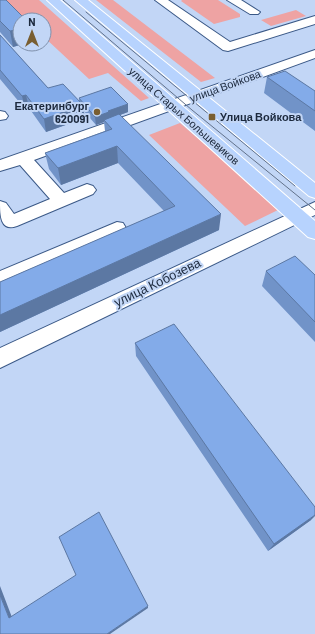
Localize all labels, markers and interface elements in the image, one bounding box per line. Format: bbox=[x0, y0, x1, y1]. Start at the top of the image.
north arrow bbox=[12, 12, 52, 52]
text: N bbox=[28, 15, 36, 28]
street label: улица Старых Большевиков bbox=[126, 64, 242, 167]
street label: улица Войкова bbox=[187, 66, 263, 104]
place label: Екатеринбург 620091 bbox=[14, 99, 89, 125]
marker: Екатеринбург 620091 bbox=[92, 107, 102, 117]
place label: Улица Войкова bbox=[220, 110, 302, 123]
marker: Улица Войкова bbox=[207, 112, 217, 122]
street label: улица Кобозева bbox=[111, 254, 204, 310]

